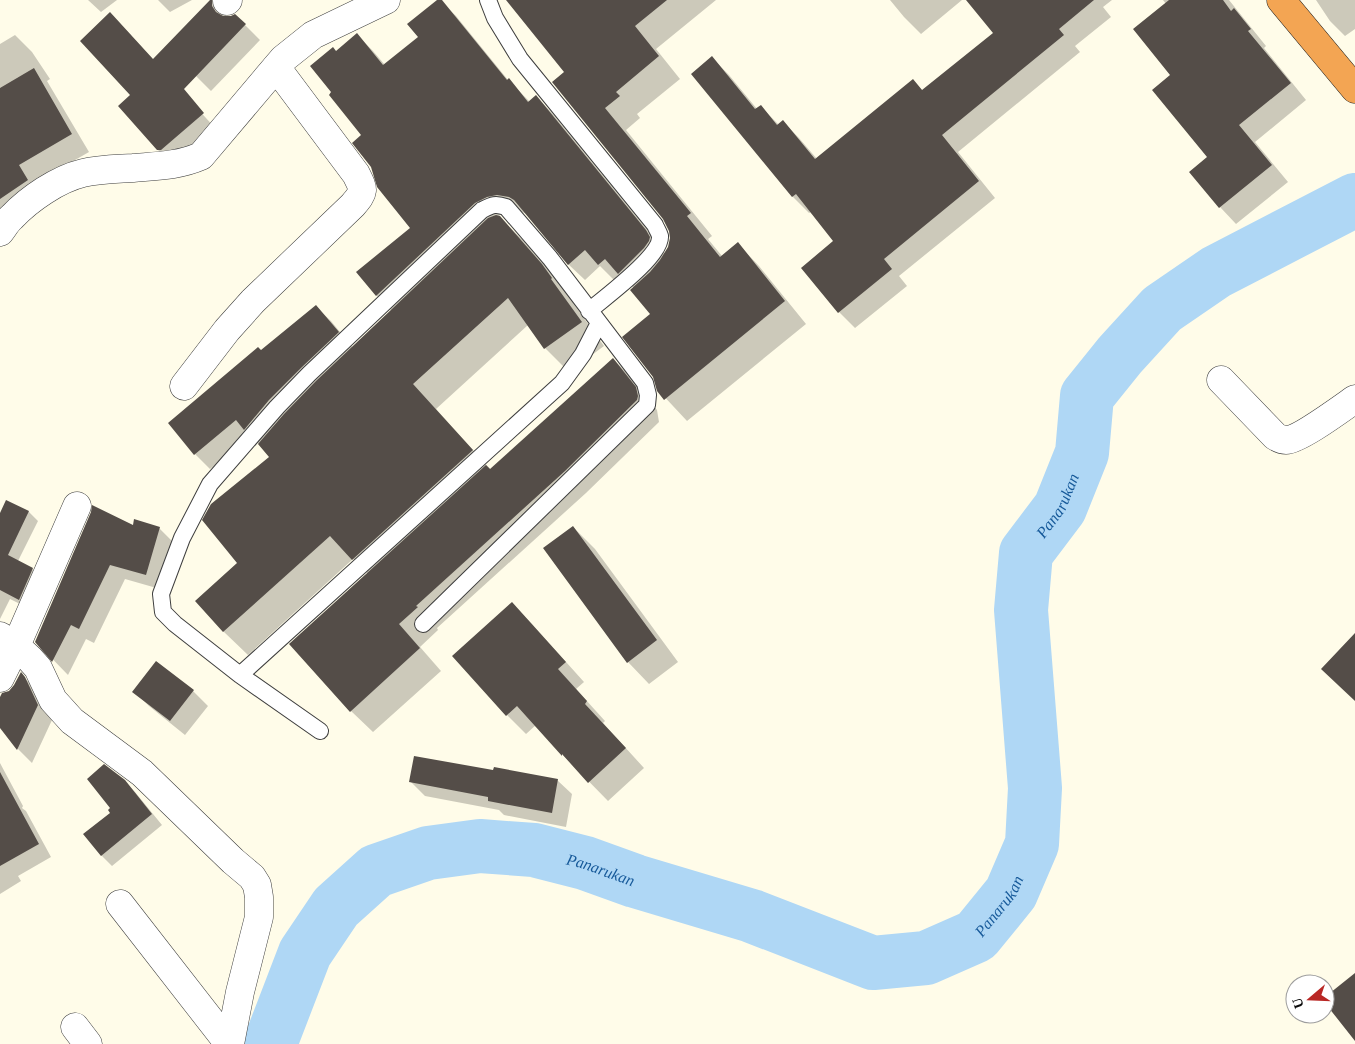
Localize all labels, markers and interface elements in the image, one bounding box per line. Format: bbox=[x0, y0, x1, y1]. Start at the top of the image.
water label: Panarukan bbox=[1032, 471, 1081, 541]
water label: Panarukan bbox=[564, 850, 637, 889]
water label: Panarukan bbox=[970, 873, 1026, 940]
north arrow bbox=[1285, 974, 1335, 1024]
text: U bbox=[1289, 996, 1307, 1010]

